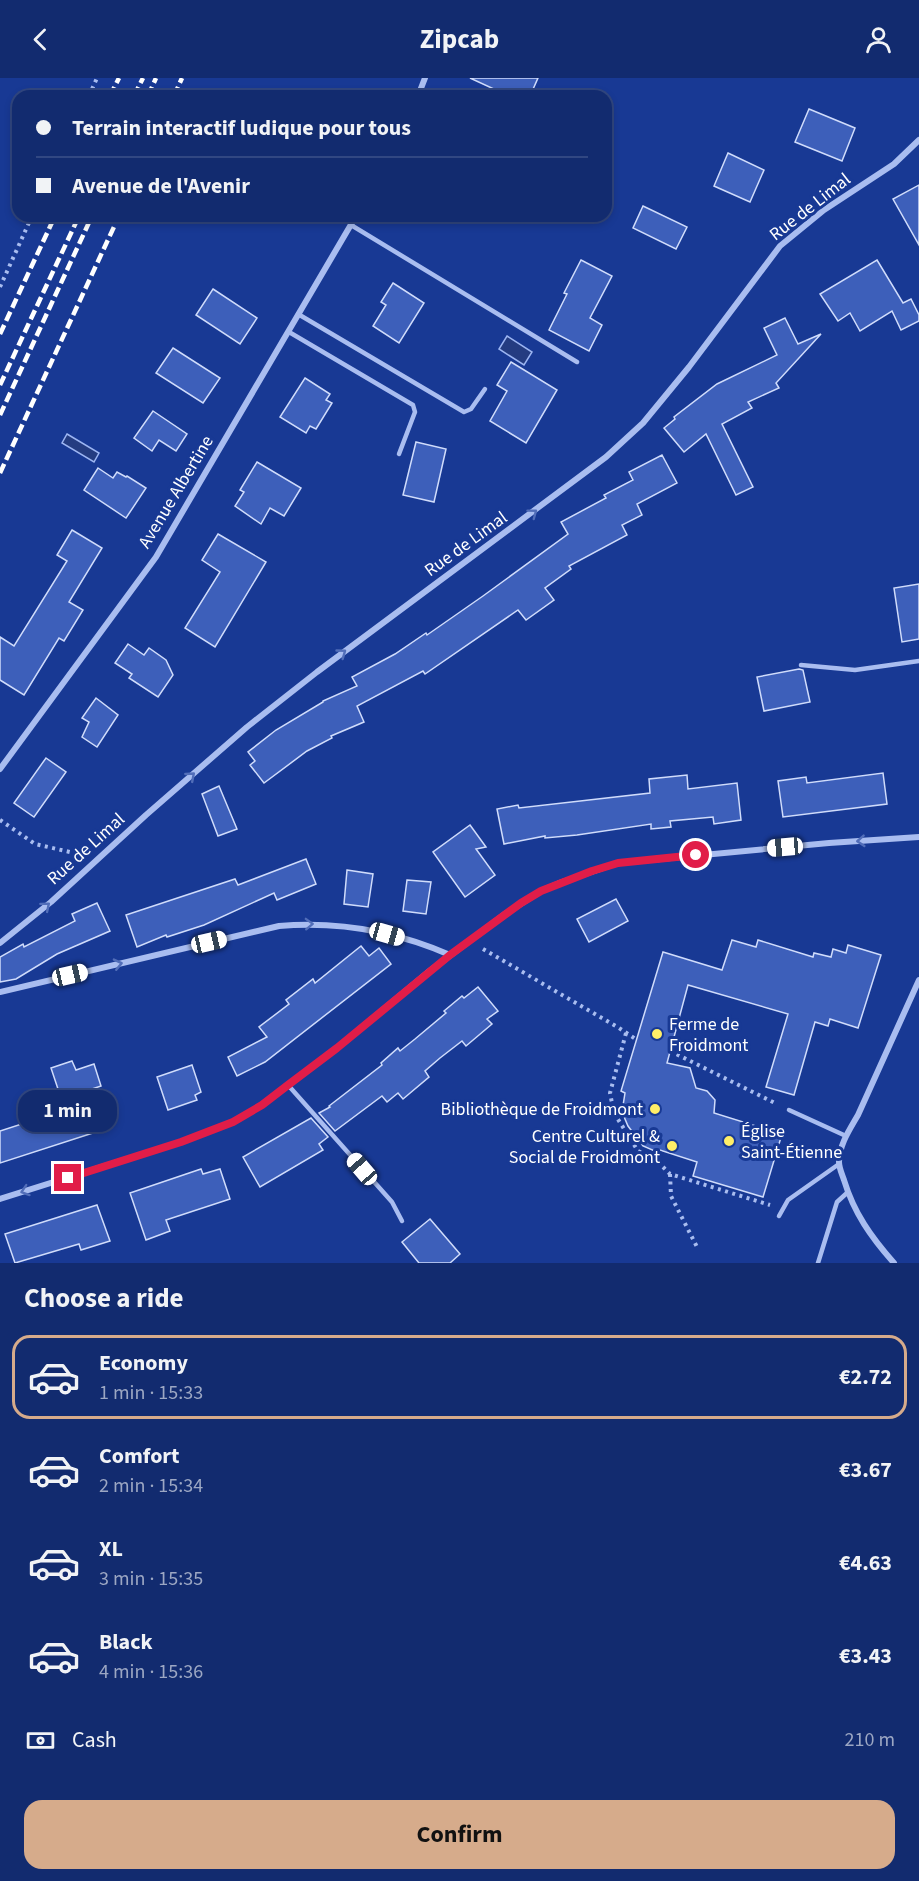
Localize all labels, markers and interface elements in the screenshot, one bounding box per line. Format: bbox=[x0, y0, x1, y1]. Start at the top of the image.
text: Zipcab bbox=[420, 20, 499, 59]
icon: back bbox=[24, 23, 57, 56]
icon: person bbox=[862, 23, 895, 56]
text: Terrain interactif ludique pour tous bbox=[72, 112, 411, 144]
street label: Rue de Limal bbox=[764, 167, 856, 247]
text: Avenue de l'Avenir bbox=[72, 170, 250, 202]
street label: Avenue Albertine bbox=[132, 431, 220, 553]
street label: Rue de Limal bbox=[419, 505, 513, 583]
one-way arrow bbox=[526, 509, 537, 520]
one-way arrow bbox=[336, 650, 347, 661]
one-way arrow bbox=[184, 773, 195, 784]
street label: Rue de Limal bbox=[42, 807, 130, 891]
one-way arrow bbox=[856, 834, 865, 847]
car bbox=[766, 836, 804, 858]
route start bbox=[682, 841, 709, 868]
one-way arrow bbox=[39, 903, 50, 914]
one-way arrow bbox=[304, 918, 313, 930]
car bbox=[367, 920, 407, 948]
car bbox=[189, 929, 229, 955]
one-way arrow bbox=[113, 958, 123, 971]
car bbox=[50, 962, 90, 988]
place label: Ferme de Froidmont bbox=[669, 1012, 748, 1058]
marker: Ferme de Froidmont bbox=[650, 1027, 664, 1041]
callout: 1 min bbox=[19, 1091, 118, 1133]
text: 1 min bbox=[43, 1097, 92, 1125]
place label: Bibliothèque de Froidmont bbox=[441, 1097, 643, 1122]
marker: Bibliothèque de Froidmont bbox=[648, 1102, 662, 1116]
place label: Église Saint-Étienne bbox=[741, 1119, 842, 1165]
place label: Centre Culturel & Social de Froidmont bbox=[509, 1124, 660, 1170]
marker: Église Saint-Étienne bbox=[722, 1134, 736, 1148]
marker: Centre Culturel & Social de Froidmont bbox=[665, 1139, 679, 1153]
car bbox=[343, 1150, 381, 1188]
route end bbox=[54, 1164, 81, 1191]
one-way arrow bbox=[20, 1184, 31, 1196]
text: Choose a ride bbox=[24, 1279, 184, 1318]
text: Economy bbox=[99, 1347, 188, 1379]
icon: car bbox=[27, 1350, 81, 1404]
text: €2.72 bbox=[839, 1361, 892, 1393]
text: 1 min · 15:33 bbox=[99, 1379, 203, 1407]
text: Comfort bbox=[99, 1440, 180, 1472]
icon: car bbox=[27, 1443, 81, 1497]
text: €3.67 bbox=[839, 1454, 892, 1486]
text: 2 min · 15:34 bbox=[99, 1472, 203, 1500]
text: XL bbox=[99, 1533, 123, 1565]
icon: car bbox=[27, 1536, 81, 1590]
text: €4.63 bbox=[839, 1547, 892, 1579]
text: 3 min · 15:35 bbox=[99, 1565, 203, 1593]
text: Black bbox=[99, 1626, 153, 1658]
icon: car bbox=[27, 1629, 81, 1683]
text: €3.43 bbox=[839, 1640, 892, 1672]
text: 4 min · 15:36 bbox=[99, 1658, 203, 1686]
icon: cash bbox=[24, 1724, 57, 1757]
text: Cash bbox=[72, 1724, 117, 1756]
text: 210 m bbox=[845, 1726, 895, 1754]
button: Confirm bbox=[24, 1800, 895, 1869]

